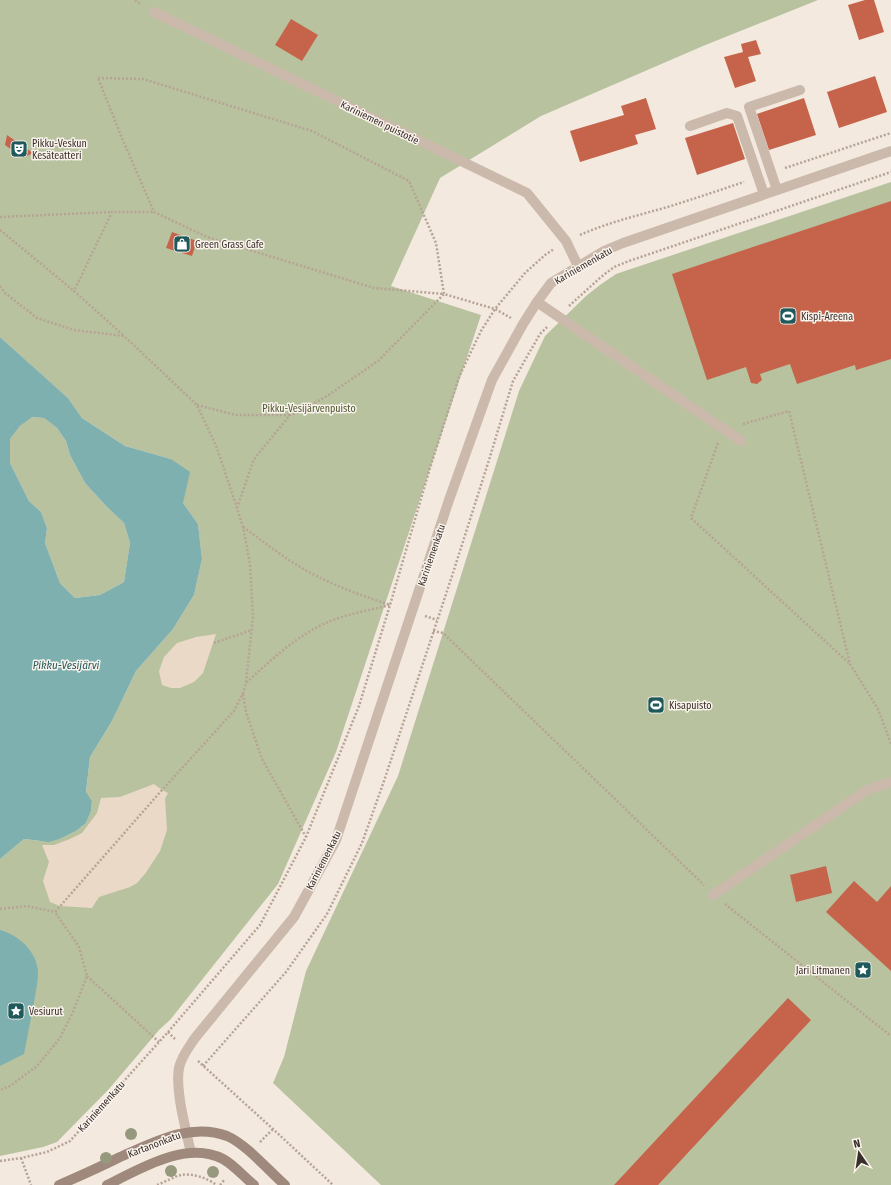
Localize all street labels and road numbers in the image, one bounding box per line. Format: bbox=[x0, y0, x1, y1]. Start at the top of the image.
street label: Kariniemen puistotie bbox=[338, 99, 421, 147]
street label: Kariniemenkatu bbox=[552, 245, 615, 287]
street label: Kariniemenkatu bbox=[416, 523, 448, 588]
street label: Kariniemenkatu bbox=[304, 829, 344, 892]
street label: Kariniemenkatu bbox=[76, 1079, 128, 1135]
street label: Kartanonkatu bbox=[126, 1129, 182, 1160]

